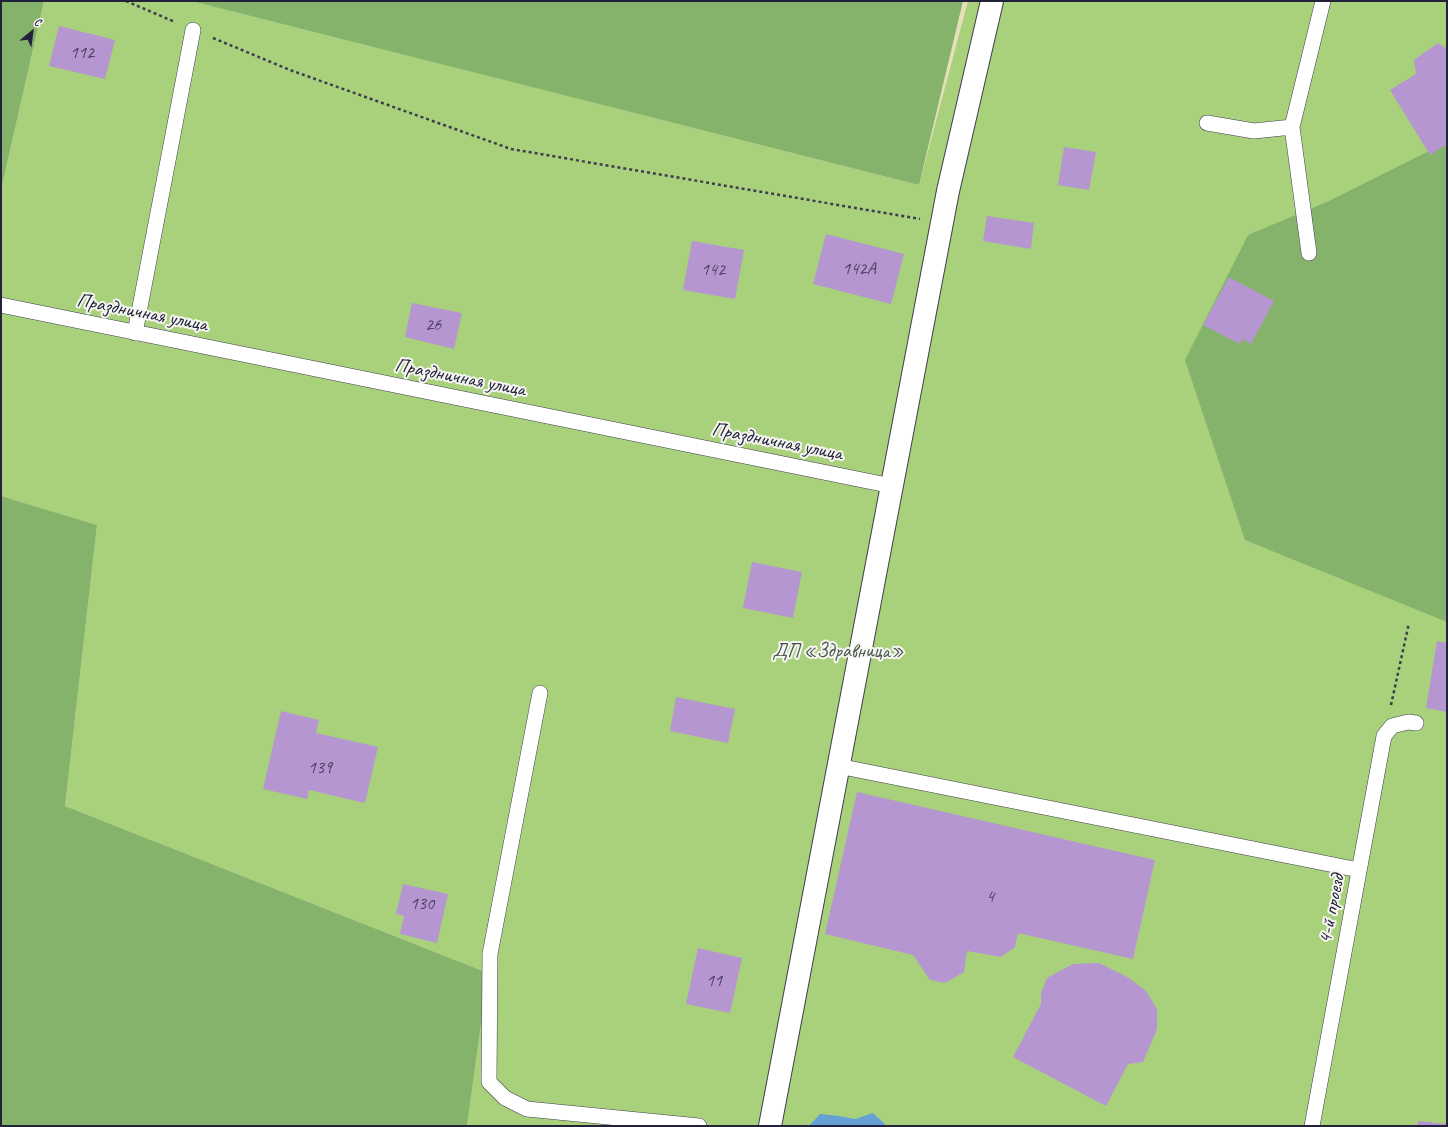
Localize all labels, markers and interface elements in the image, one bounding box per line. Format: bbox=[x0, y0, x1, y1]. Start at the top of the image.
north arrow bbox=[12, 12, 52, 52]
text: С bbox=[32, 14, 44, 29]
house number: 112 bbox=[70, 42, 94, 64]
house number: 142А bbox=[842, 258, 876, 280]
house number: 142 bbox=[701, 259, 725, 281]
street label: Праздничная улица bbox=[75, 289, 209, 337]
house number: 26 bbox=[425, 314, 441, 336]
street label: Праздничная улица bbox=[393, 354, 527, 402]
street label: Праздничная улица bbox=[710, 418, 844, 466]
park label: ДП «Здравница» bbox=[772, 640, 904, 664]
house number: 139 bbox=[308, 757, 332, 779]
street label: 4-й проезд bbox=[1314, 872, 1350, 946]
house number: 4 bbox=[986, 886, 994, 908]
house number: 130 bbox=[410, 893, 434, 915]
house number: 11 bbox=[706, 970, 722, 992]

